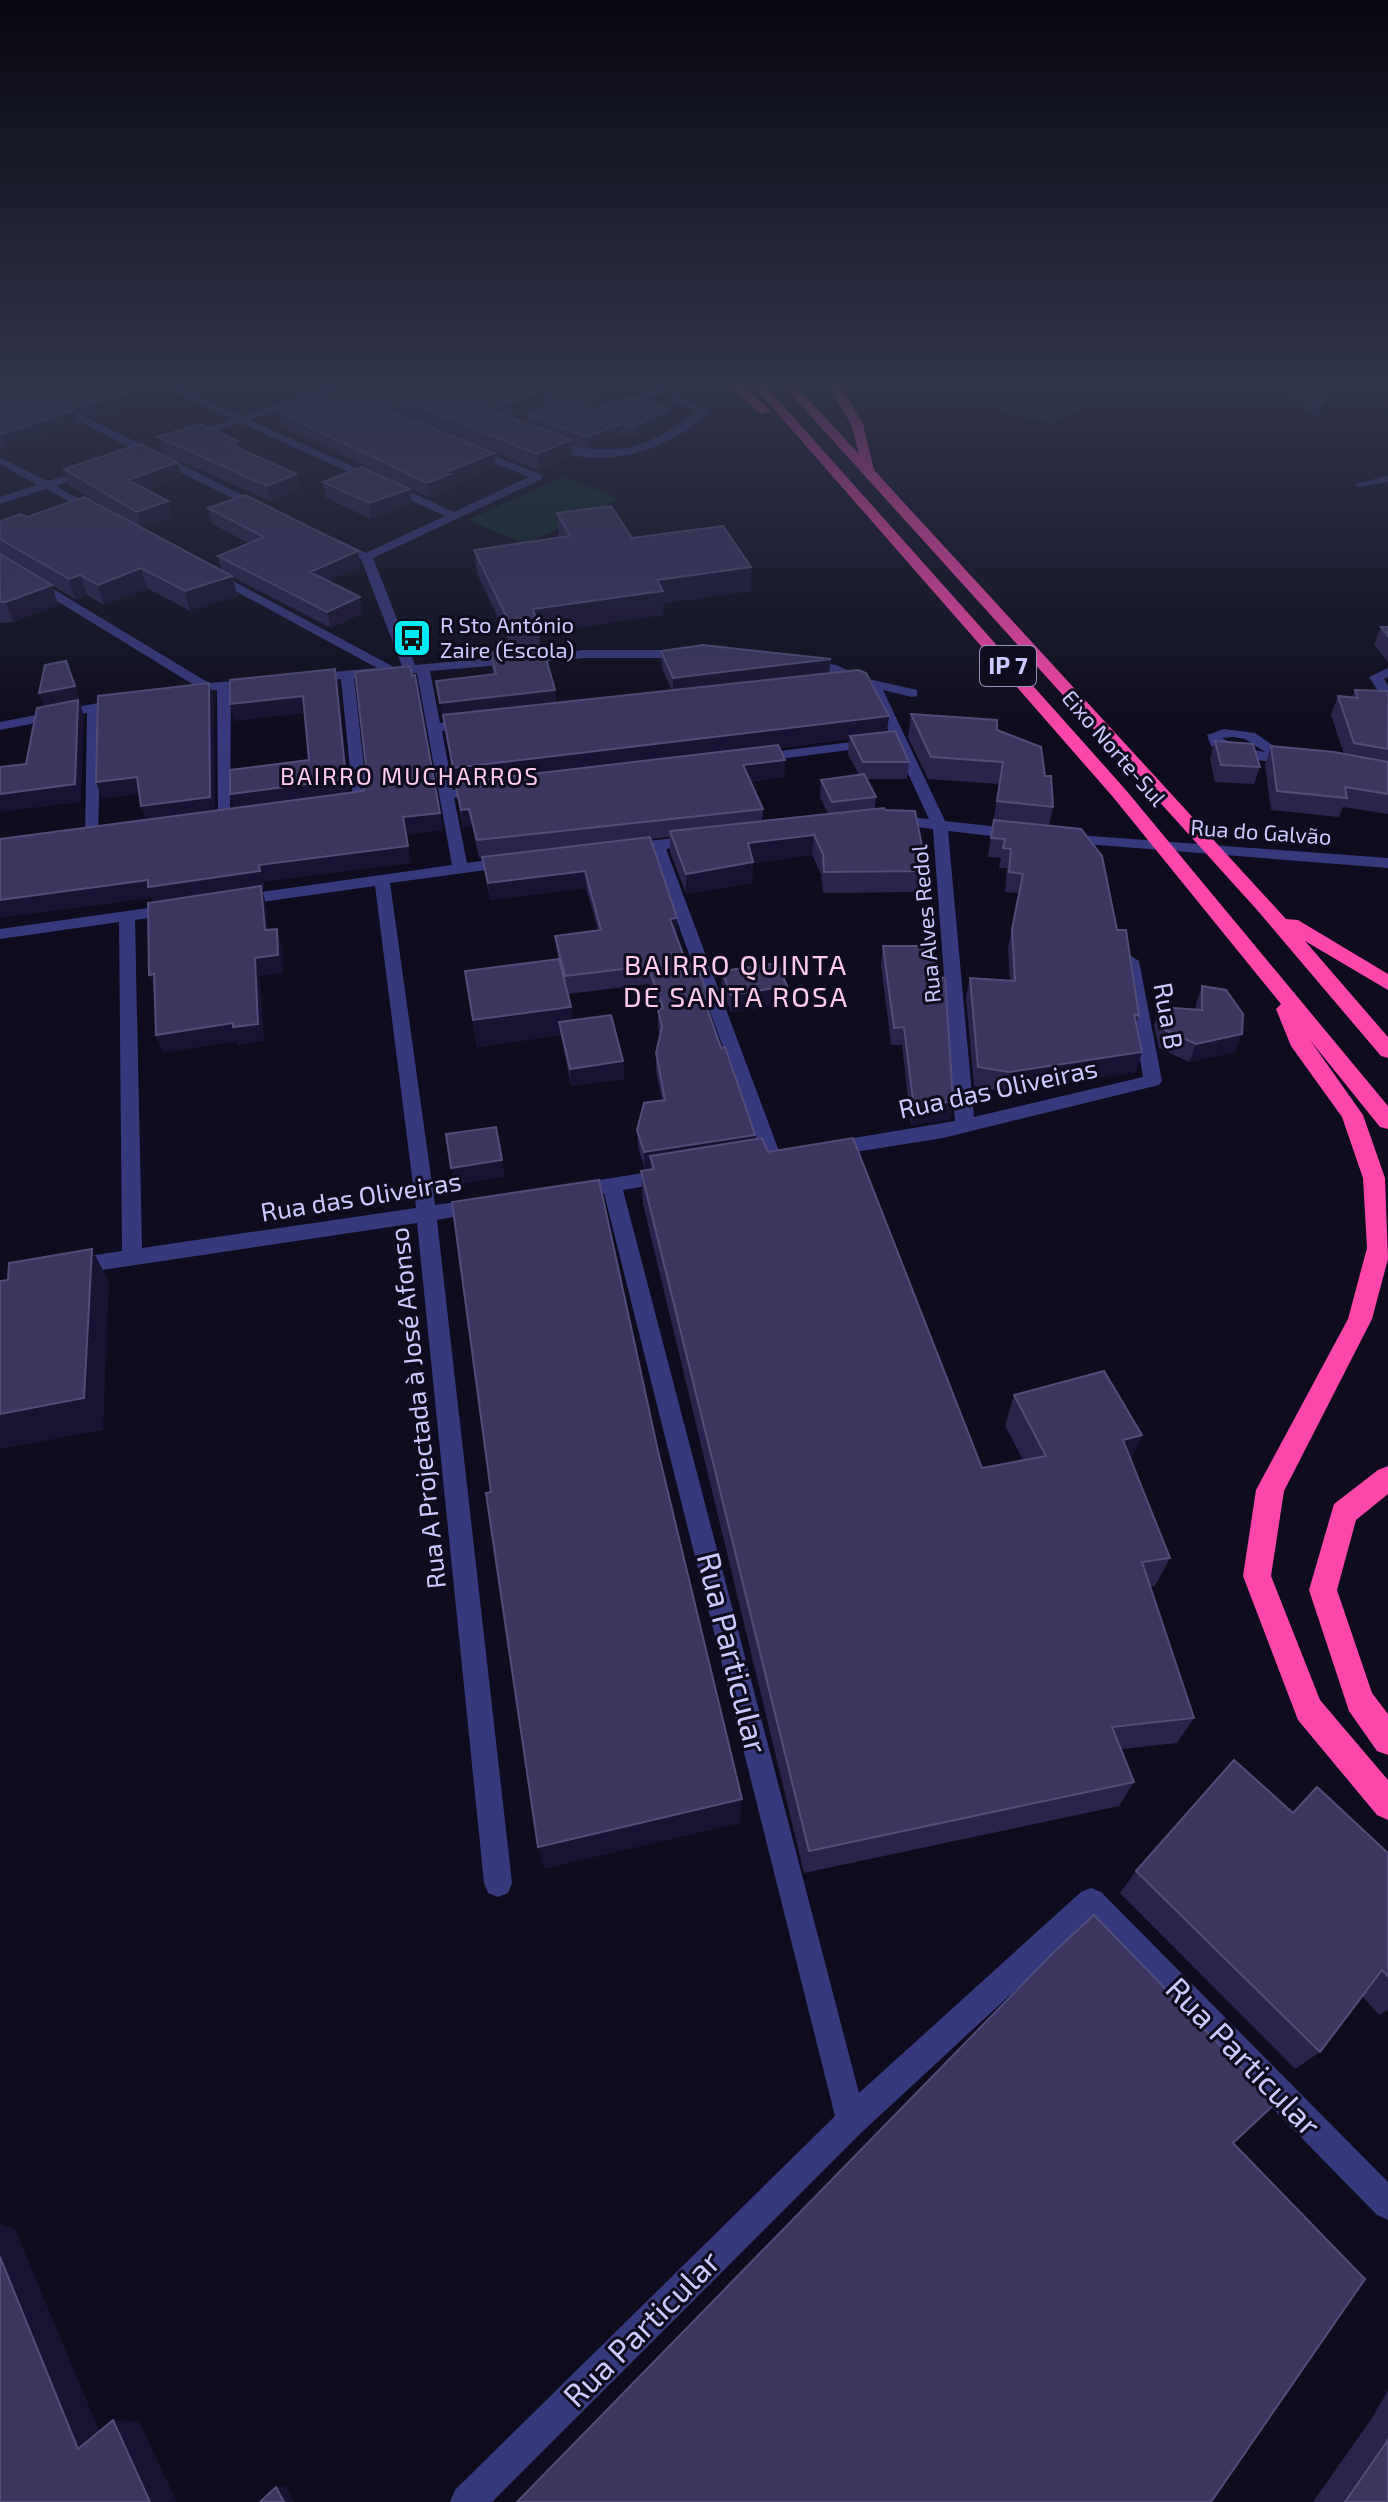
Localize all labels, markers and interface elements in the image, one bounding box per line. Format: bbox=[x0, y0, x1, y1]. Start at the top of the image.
place label: R Sto António Zaire (Escola) bbox=[440, 611, 574, 662]
bus stop icon: R Sto António Zaire (Escola) bbox=[391, 617, 433, 659]
road number: IP 7 bbox=[980, 646, 1036, 686]
street label: Eixo Norte-Sul bbox=[1058, 684, 1172, 811]
district label: BAIRRO MUCHARROS bbox=[280, 761, 540, 790]
street label: Rua do Galvão bbox=[1190, 813, 1332, 849]
street label: Rua Alves Redol bbox=[905, 843, 945, 1004]
district label: BAIRRO QUINTA DE SANTA ROSA bbox=[623, 947, 849, 1013]
street label: Rua B bbox=[1148, 980, 1191, 1051]
street label: Rua das Oliveiras bbox=[895, 1051, 1100, 1124]
street label: Rua das Oliveiras bbox=[258, 1164, 463, 1227]
street label: Rua A Projectada à José Afonso bbox=[382, 1226, 451, 1590]
street label: Rua Particular bbox=[691, 1548, 777, 1757]
street label: Rua Particular bbox=[1159, 1968, 1330, 2143]
street label: Rua Particular bbox=[554, 2241, 727, 2414]

